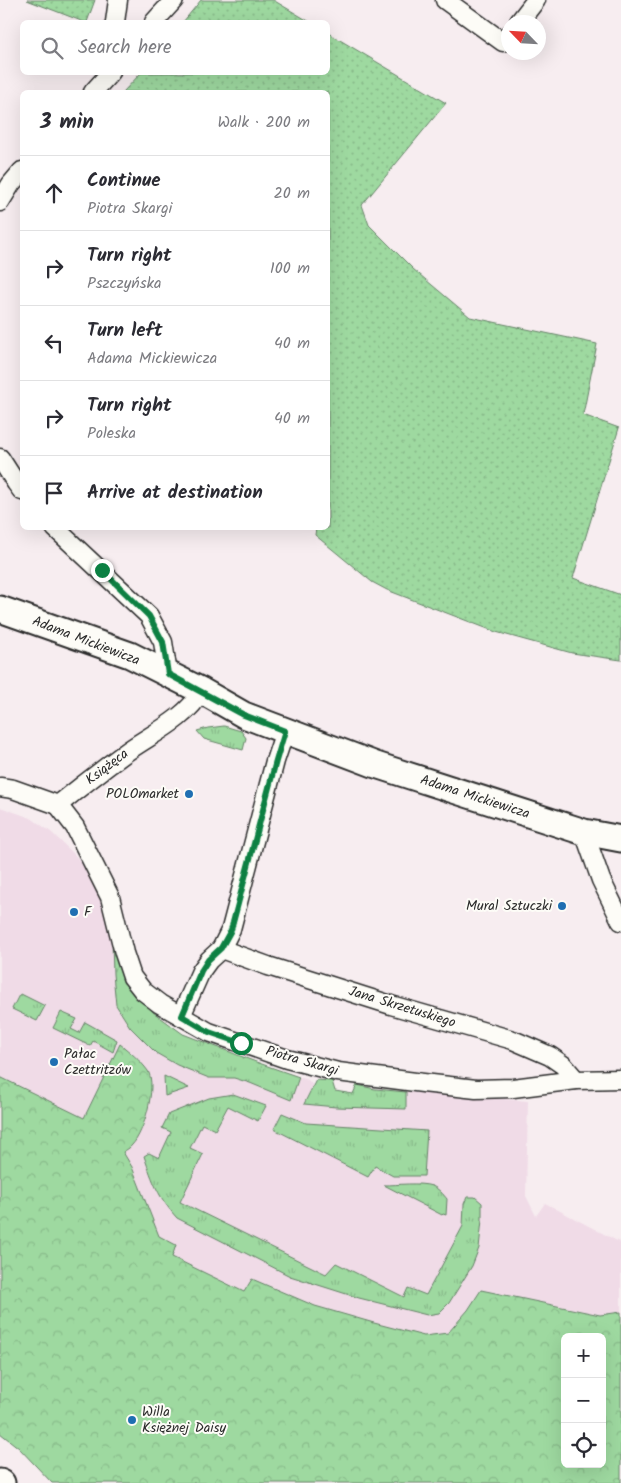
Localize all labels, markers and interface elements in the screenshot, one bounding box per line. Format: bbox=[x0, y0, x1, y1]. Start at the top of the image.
north arrow bbox=[501, 15, 546, 60]
search box bbox=[20, 20, 330, 75]
text: Search here bbox=[78, 33, 172, 63]
icon: search bbox=[38, 34, 66, 62]
text: 3 min bbox=[40, 106, 94, 139]
text: Walk · 200 m bbox=[217, 110, 310, 135]
text: Continue bbox=[87, 166, 160, 196]
icon: ahead bbox=[40, 179, 68, 207]
text: 20 m bbox=[274, 181, 310, 206]
text: Piotra Skargi bbox=[87, 196, 172, 221]
text: Turn right bbox=[87, 241, 172, 271]
icon: right bbox=[40, 254, 68, 282]
text: 100 m bbox=[270, 256, 310, 281]
text: Pszczyńska bbox=[87, 271, 162, 296]
text: Turn left bbox=[87, 316, 162, 346]
icon: left bbox=[40, 329, 68, 357]
text: 40 m bbox=[274, 331, 310, 356]
text: Adama Mickiewicza bbox=[87, 346, 217, 371]
text: Turn right bbox=[87, 391, 172, 421]
icon: right bbox=[40, 404, 68, 432]
text: 40 m bbox=[274, 406, 310, 431]
text: Poleska bbox=[87, 421, 136, 446]
text: Arrive at destination bbox=[87, 478, 263, 508]
icon: arrive bbox=[40, 479, 68, 507]
route end bbox=[91, 559, 114, 582]
street label: Adama Mickiewicza bbox=[29, 610, 143, 672]
street label: Książęca bbox=[81, 743, 133, 791]
street label: Adama Mickiewicza bbox=[417, 769, 533, 825]
place label: POLOmarket bbox=[106, 783, 180, 805]
marker: POLOmarket bbox=[183, 788, 195, 800]
place label: Mural Sztuczki bbox=[466, 895, 553, 917]
marker: Mural Sztuczki bbox=[556, 900, 568, 912]
place label: F bbox=[84, 901, 93, 923]
marker: F bbox=[68, 906, 80, 918]
street label: Jana Skrzetuskiego bbox=[346, 980, 458, 1034]
route start bbox=[230, 1032, 253, 1055]
street label: Piotra Skargi bbox=[263, 1040, 342, 1082]
place label: Pałac Czettritzów bbox=[64, 1043, 132, 1081]
marker: Pałac Czettritzów bbox=[48, 1056, 60, 1068]
map controls bbox=[561, 1333, 606, 1468]
button: + bbox=[561, 1333, 606, 1378]
button: − bbox=[561, 1378, 606, 1423]
place label: Willa Księżnej Daisy bbox=[142, 1401, 227, 1439]
marker: Willa Księżnej Daisy bbox=[126, 1414, 138, 1426]
button: locate bbox=[561, 1423, 606, 1468]

